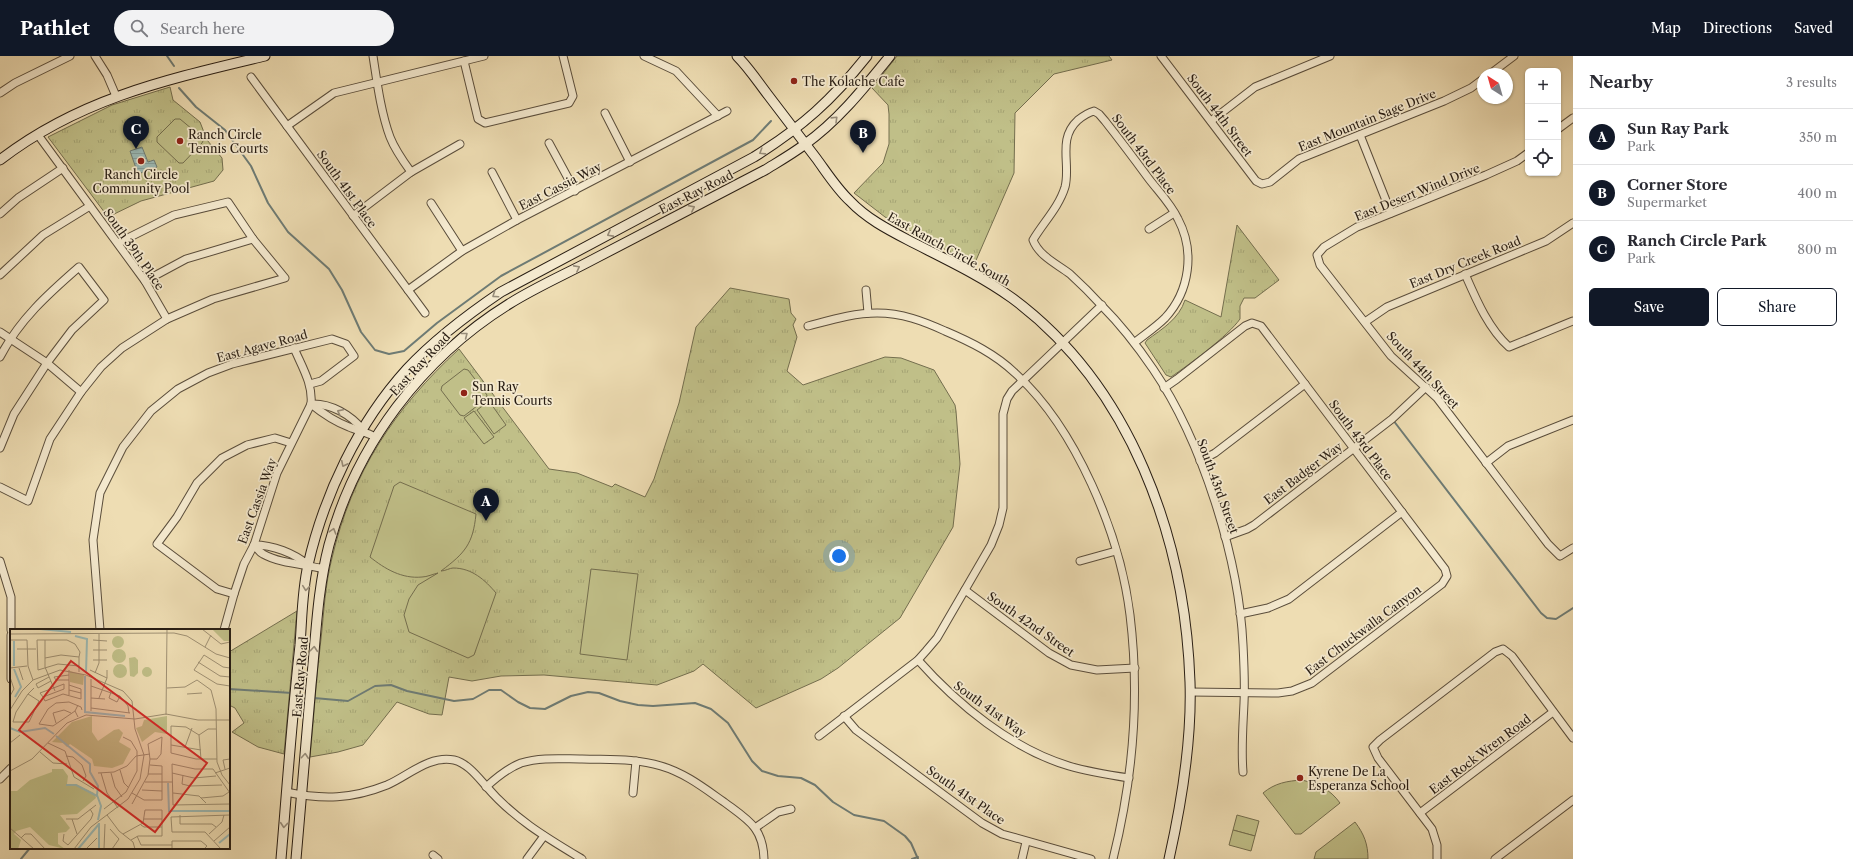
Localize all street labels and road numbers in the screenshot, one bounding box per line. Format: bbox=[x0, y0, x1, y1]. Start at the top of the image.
street label: South 44th Street bbox=[1184, 71, 1256, 160]
street label: East Mountain Sage Drive bbox=[1296, 85, 1438, 154]
street label: South 43rd Place bbox=[1109, 111, 1179, 197]
street label: South 41st Place bbox=[314, 147, 380, 231]
street label: East Cassia Way bbox=[516, 159, 604, 213]
street label: East Desert Wind Drive bbox=[1352, 160, 1482, 224]
street label: East Ray Road bbox=[656, 167, 736, 217]
street label: South 39th Place bbox=[100, 205, 168, 293]
street label: East Ranch Circle South bbox=[885, 209, 1013, 289]
street label: East Dry Creek Road bbox=[1407, 233, 1523, 291]
street label: East Agave Road bbox=[215, 326, 310, 365]
street label: South 44th Street bbox=[1384, 328, 1463, 412]
street label: East Ray Road bbox=[387, 329, 454, 399]
street label: South 43rd Place bbox=[1326, 397, 1396, 483]
street label: South 43rd Street bbox=[1194, 437, 1242, 536]
street label: East Badger Way bbox=[1261, 438, 1346, 507]
street label: East Cassia Way bbox=[234, 456, 280, 546]
street label: East Chuckwalla Canyon bbox=[1302, 581, 1424, 678]
street label: South 42nd Street bbox=[985, 588, 1078, 660]
street label: East Ray Road bbox=[289, 635, 311, 718]
street label: South 41st Way bbox=[951, 678, 1029, 740]
street label: East Rock Wren Road bbox=[1426, 711, 1534, 797]
street label: South 41st Place bbox=[924, 762, 1008, 828]

